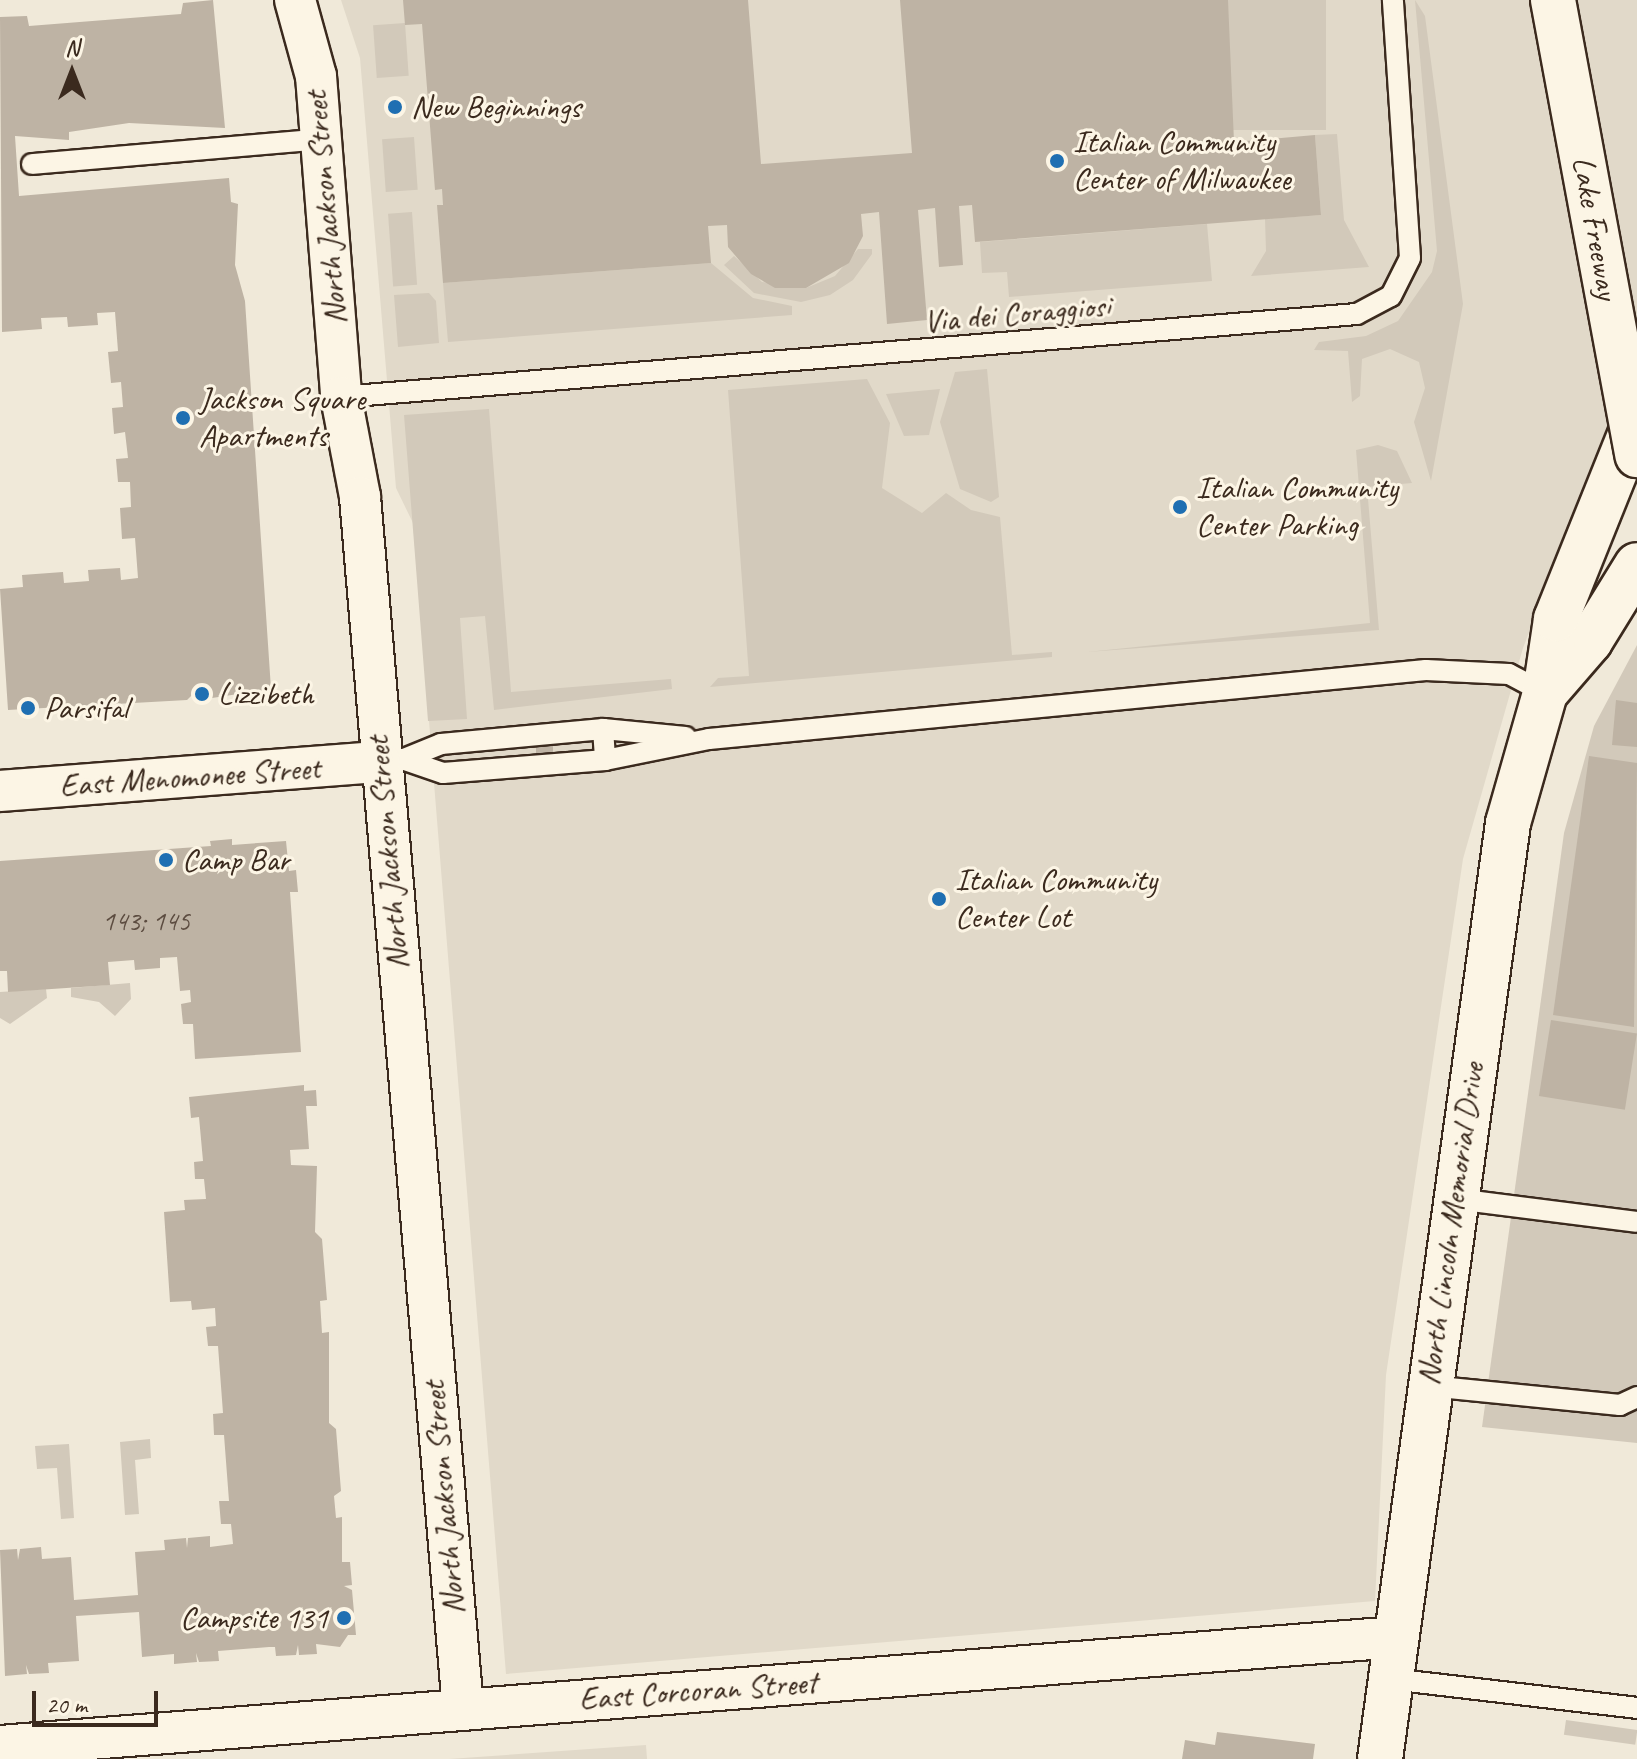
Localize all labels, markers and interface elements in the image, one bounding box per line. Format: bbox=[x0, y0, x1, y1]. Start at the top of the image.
north arrow bbox=[32, 32, 112, 112]
text: N bbox=[65, 34, 79, 62]
place label: New Beginnings bbox=[411, 88, 581, 126]
street label: North Jackson Street bbox=[297, 89, 355, 327]
marker: New Beginnings bbox=[386, 98, 404, 116]
place label: Italian Community Center of Milwaukee bbox=[1073, 124, 1290, 199]
marker: Italian Community Center of Milwaukee bbox=[1048, 152, 1066, 170]
street label: Lake Freeway bbox=[1564, 153, 1626, 303]
street label: Via dei Coraggiosi bbox=[922, 287, 1112, 341]
place label: Jackson Square Apartments bbox=[199, 381, 363, 456]
marker: Jackson Square Apartments bbox=[174, 409, 192, 427]
place label: Italian Community Center Parking bbox=[1196, 470, 1398, 545]
marker: Italian Community Center Parking bbox=[1171, 498, 1189, 516]
place label: Lizzibeth bbox=[218, 675, 314, 713]
marker: Lizzibeth bbox=[193, 685, 211, 703]
place label: Parsifal bbox=[44, 689, 128, 727]
marker: Parsifal bbox=[19, 699, 37, 717]
street label: North Jackson Street bbox=[359, 734, 417, 972]
street label: East Menomonee Street bbox=[58, 749, 322, 805]
place label: Camp Bar bbox=[182, 841, 291, 879]
marker: Camp Bar bbox=[157, 851, 175, 869]
place label: Italian Community Center Lot bbox=[955, 862, 1157, 937]
marker: Italian Community Center Lot bbox=[930, 890, 948, 908]
house number: 143; 145 bbox=[102, 904, 190, 938]
street label: North Lincoln Memorial Drive bbox=[1409, 1061, 1493, 1387]
street label: North Jackson Street bbox=[415, 1379, 473, 1617]
place label: Campsite 131 bbox=[180, 1599, 328, 1637]
marker: Campsite 131 bbox=[335, 1609, 353, 1627]
street label: East Corcoran Street bbox=[578, 1664, 818, 1718]
scale bar bbox=[36, 1675, 162, 1725]
text: 20 m bbox=[46, 1690, 87, 1720]

